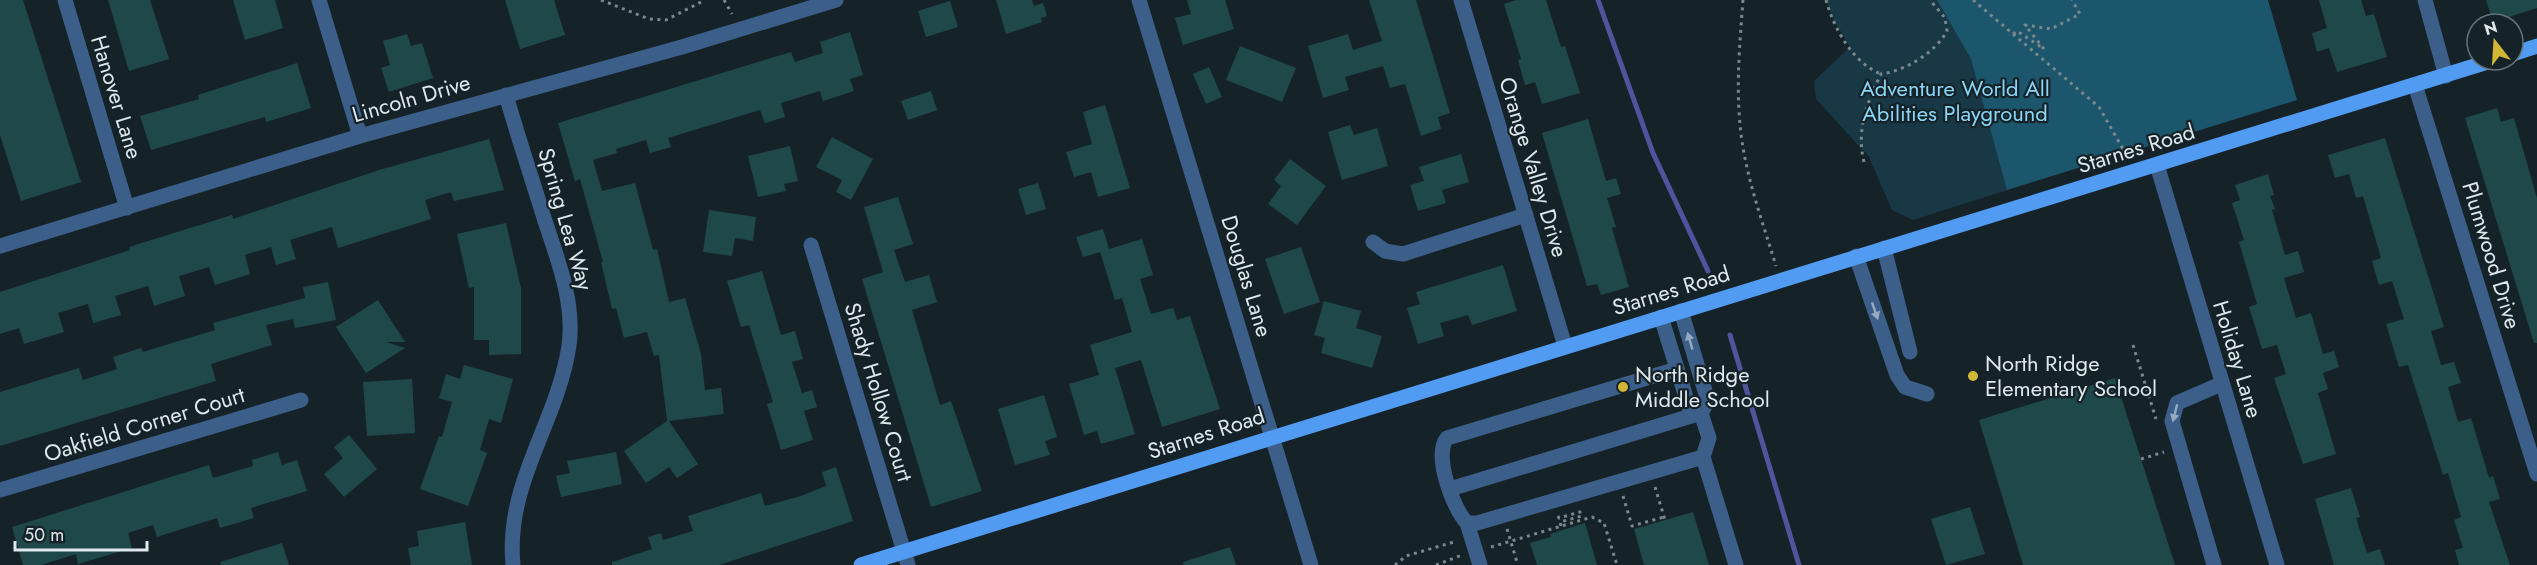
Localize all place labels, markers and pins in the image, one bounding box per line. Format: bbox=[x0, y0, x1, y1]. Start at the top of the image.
place label: North Ridge Elementary School bbox=[1985, 347, 2157, 404]
place label: North Ridge Middle School bbox=[1635, 358, 1770, 415]
marker: North Ridge Elementary School bbox=[1966, 369, 1980, 383]
marker: North Ridge Middle School bbox=[1616, 380, 1630, 394]

